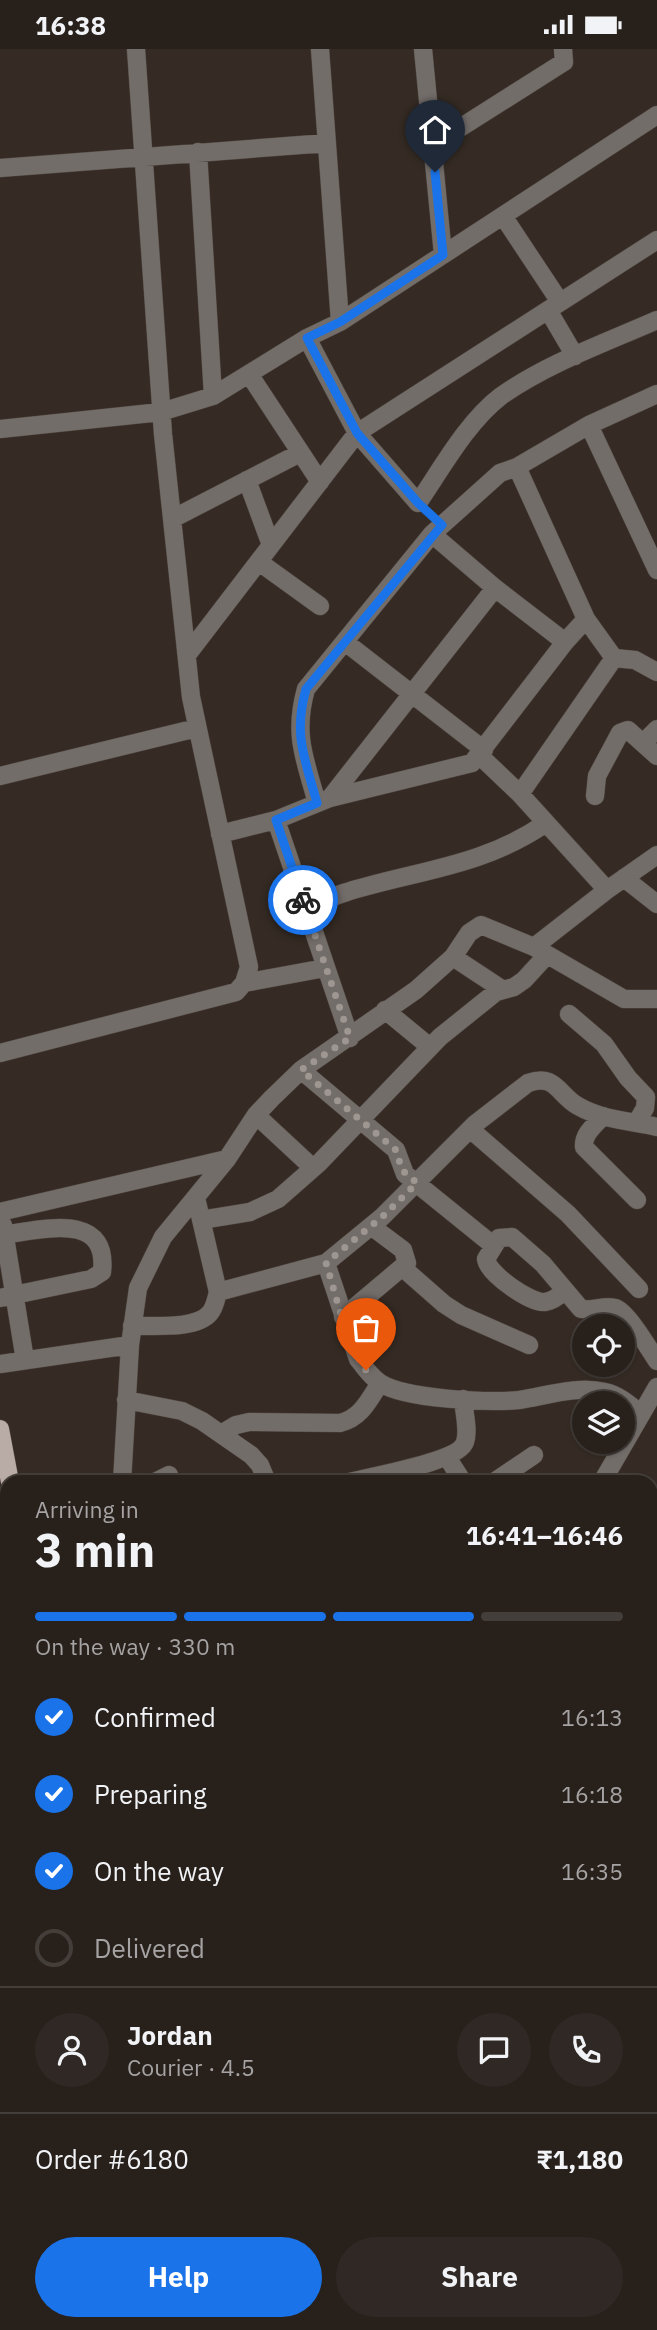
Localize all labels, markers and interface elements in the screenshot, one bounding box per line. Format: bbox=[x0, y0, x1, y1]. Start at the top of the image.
text: 16:38 bbox=[35, 8, 106, 42]
pin bbox=[405, 100, 465, 172]
icon: home bbox=[416, 111, 454, 149]
courier bbox=[268, 865, 338, 935]
icon: bike bbox=[284, 881, 322, 919]
pin bbox=[336, 1298, 396, 1370]
icon: bag bbox=[347, 1309, 385, 1347]
map controls bbox=[572, 1314, 635, 1454]
button: locate bbox=[572, 1314, 635, 1377]
button: layers bbox=[572, 1391, 635, 1454]
text: Arriving in bbox=[35, 1494, 139, 1524]
text: 16:41–16:46 bbox=[466, 1518, 623, 1552]
text: 3 min bbox=[35, 1520, 155, 1580]
text: On the way · 330 m bbox=[35, 1631, 235, 1661]
icon: check bbox=[35, 1698, 73, 1736]
text: Confirmed bbox=[94, 1700, 216, 1734]
text: 16:13 bbox=[561, 1702, 623, 1732]
icon: check bbox=[35, 1775, 73, 1813]
text: Preparing bbox=[94, 1777, 207, 1811]
text: 16:18 bbox=[561, 1779, 623, 1809]
icon: check bbox=[35, 1852, 73, 1890]
text: On the way bbox=[94, 1854, 224, 1888]
text: 16:35 bbox=[561, 1856, 623, 1886]
text: Delivered bbox=[94, 1931, 205, 1965]
button: person bbox=[35, 2013, 109, 2087]
button: chat bbox=[457, 2013, 531, 2087]
button: phone bbox=[549, 2013, 623, 2087]
text: Jordan bbox=[127, 2018, 213, 2052]
text: Courier · 4.5 bbox=[127, 2052, 255, 2082]
text: Order #6180 bbox=[35, 2142, 189, 2176]
text: ₹1,180 bbox=[536, 2142, 623, 2176]
button: Help bbox=[35, 2237, 322, 2317]
button: Share bbox=[336, 2237, 623, 2317]

